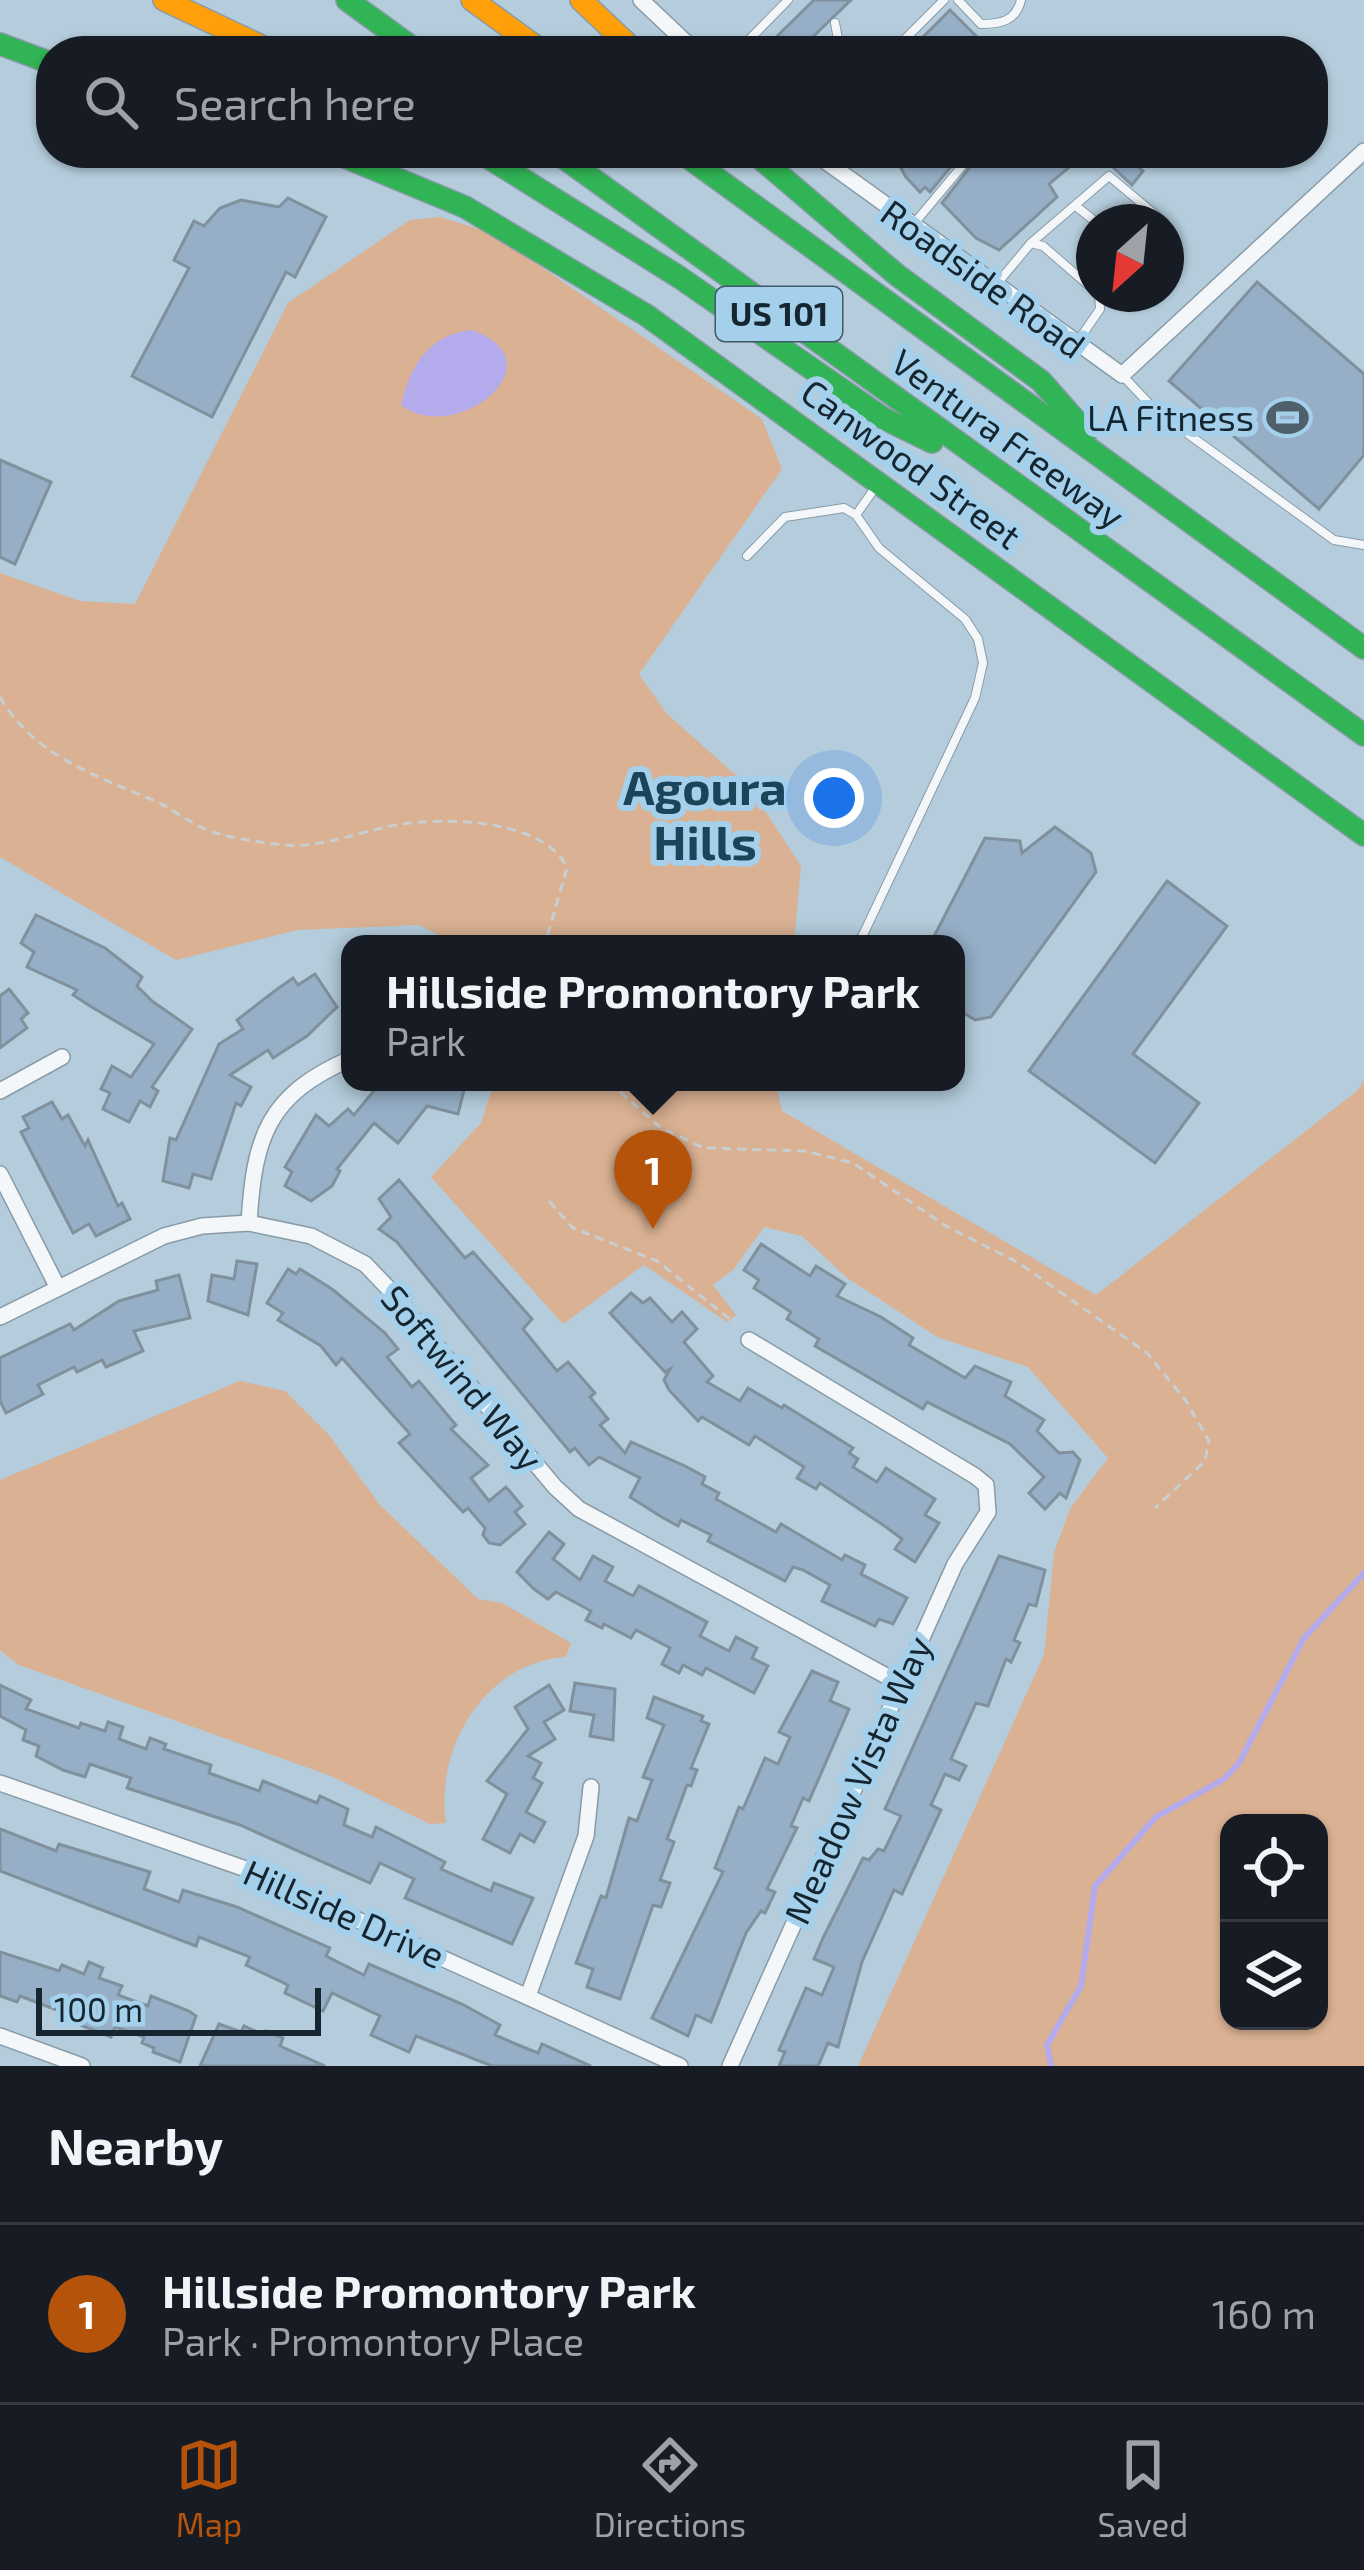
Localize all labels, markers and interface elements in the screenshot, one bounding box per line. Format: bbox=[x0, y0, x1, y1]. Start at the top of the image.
search box bbox=[36, 36, 1328, 168]
icon: search bbox=[78, 69, 144, 135]
text: Search here bbox=[174, 75, 416, 129]
street label: Roadside Road bbox=[874, 190, 1094, 366]
north arrow bbox=[1076, 204, 1184, 312]
road number: US 101 bbox=[716, 287, 842, 341]
street label: Ventura Freeway bbox=[884, 339, 1134, 537]
street label: Canwood Street bbox=[794, 369, 1030, 557]
place label: LA Fitness bbox=[1087, 395, 1254, 438]
sports icon: LA Fitness bbox=[1265, 395, 1311, 441]
district label: Agoura Hills bbox=[623, 757, 787, 870]
your location bbox=[804, 768, 864, 828]
popup bbox=[341, 935, 965, 1091]
text: Hillside Promontory Park bbox=[386, 963, 920, 1017]
text: Park bbox=[386, 1017, 466, 1064]
pin: 1 bbox=[614, 1130, 692, 1229]
street label: Softwind Way bbox=[373, 1276, 553, 1478]
street label: Meadow Vista Way bbox=[774, 1629, 939, 1930]
map controls bbox=[1220, 1814, 1328, 2030]
button: locate bbox=[1220, 1814, 1328, 1922]
street label: Hillside Drive bbox=[238, 1849, 452, 1976]
button: layers bbox=[1220, 1922, 1328, 2030]
scale bar bbox=[36, 1982, 321, 2035]
text: 100 m bbox=[54, 1989, 143, 2029]
text: Nearby bbox=[48, 2114, 223, 2175]
text: Hillside Promontory Park bbox=[162, 2263, 696, 2317]
text: 1 bbox=[79, 2290, 95, 2337]
text: 160 m bbox=[1212, 2290, 1316, 2337]
text: Park · Promontory Place bbox=[162, 2317, 584, 2364]
tab: Map bbox=[176, 2432, 242, 2544]
tab: Directions bbox=[594, 2432, 746, 2544]
tab: Saved bbox=[1098, 2432, 1188, 2544]

